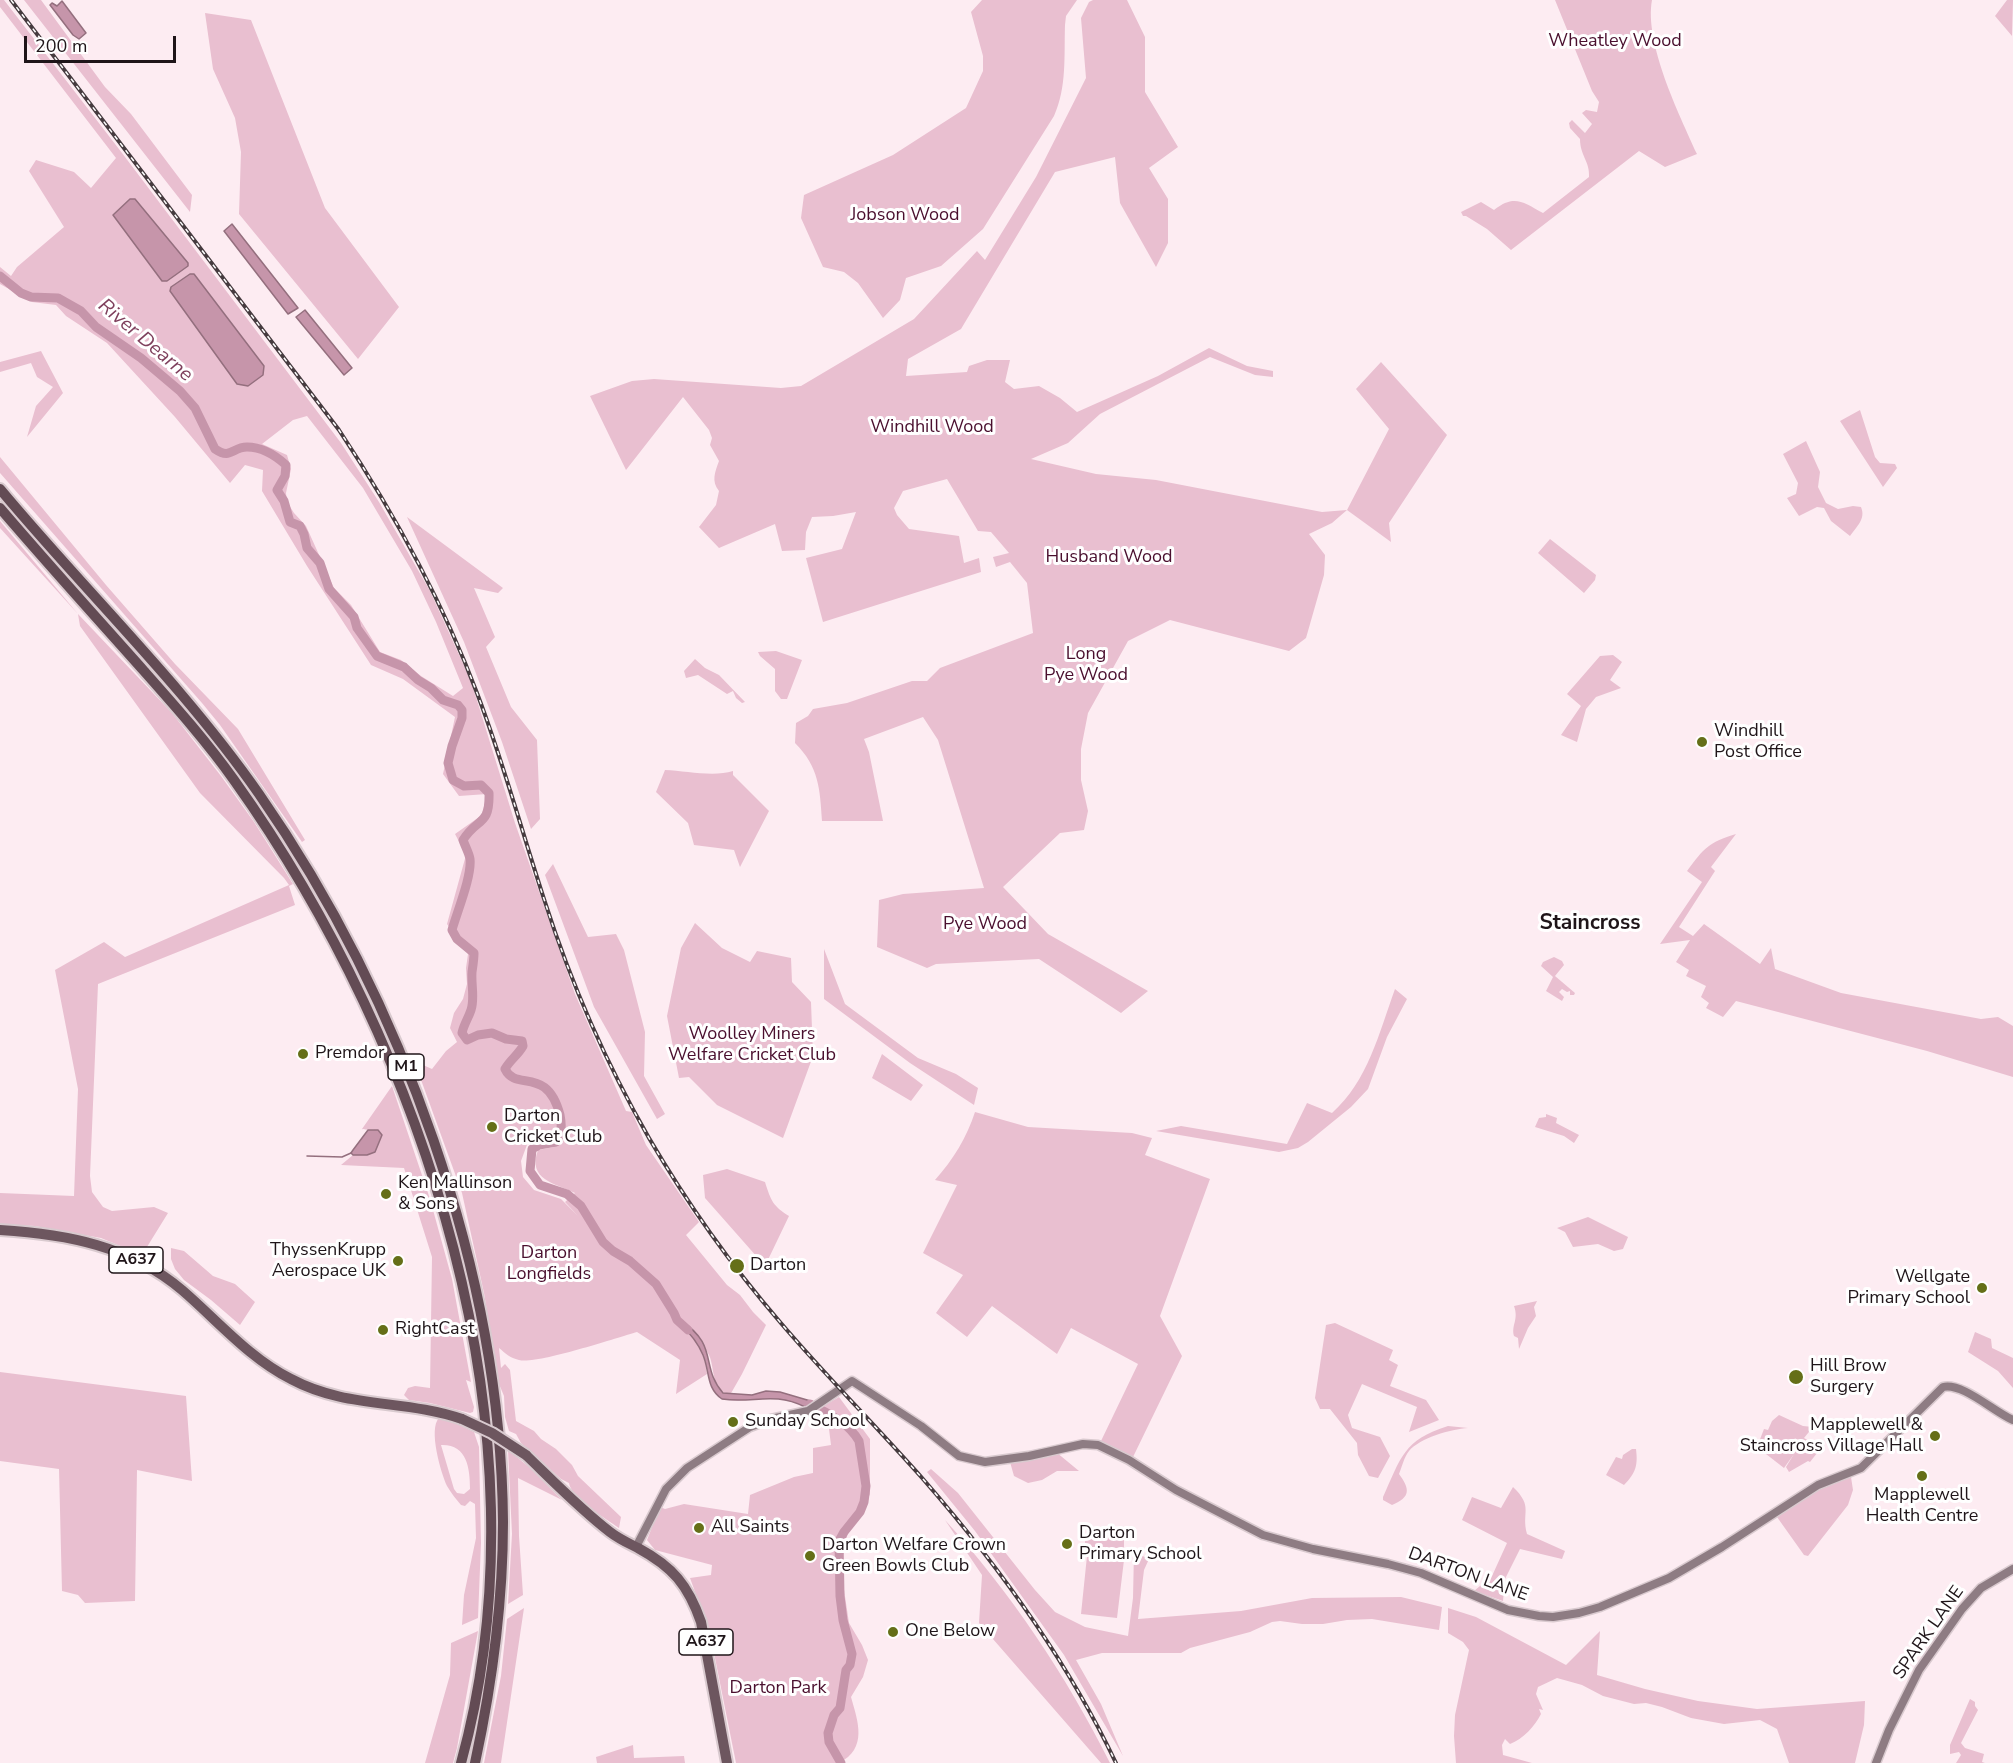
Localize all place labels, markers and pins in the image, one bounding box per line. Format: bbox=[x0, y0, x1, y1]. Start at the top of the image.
place label: Windhill Post Office bbox=[1714, 721, 1802, 764]
marker: Windhill Post Office bbox=[1695, 735, 1709, 749]
place label: Premdor bbox=[315, 1043, 384, 1065]
marker: Premdor bbox=[296, 1047, 310, 1061]
place label: Darton Cricket Club bbox=[504, 1106, 602, 1148]
marker: Darton Cricket Club bbox=[485, 1120, 499, 1134]
place label: Ken Mallinson & Sons bbox=[398, 1173, 512, 1216]
marker: Ken Mallinson & Sons bbox=[379, 1187, 393, 1201]
place label: ThyssenKrupp Aerospace UK bbox=[270, 1240, 386, 1282]
marker: ThyssenKrupp Aerospace UK bbox=[391, 1254, 405, 1268]
place label: Darton bbox=[750, 1255, 806, 1277]
marker: Darton bbox=[728, 1257, 746, 1275]
place label: Wellgate Primary School bbox=[1847, 1267, 1970, 1310]
marker: Wellgate Primary School bbox=[1975, 1281, 1989, 1295]
place label: RightCast bbox=[395, 1319, 475, 1341]
marker: RightCast bbox=[376, 1323, 390, 1337]
place label: Hill Brow Surgery bbox=[1810, 1356, 1887, 1398]
marker: Hill Brow Surgery bbox=[1787, 1368, 1805, 1386]
place label: Sunday School bbox=[745, 1411, 865, 1433]
marker: Sunday School bbox=[726, 1415, 740, 1429]
place label: Mapplewell & Staincross Village Hall bbox=[1740, 1415, 1923, 1458]
marker: Mapplewell & Staincross Village Hall bbox=[1928, 1429, 1942, 1443]
marker: Mapplewell Health Centre bbox=[1915, 1469, 1929, 1483]
place label: Mapplewell Health Centre bbox=[1866, 1485, 1978, 1528]
place label: All Saints bbox=[711, 1517, 789, 1539]
marker: All Saints bbox=[692, 1521, 706, 1535]
place label: Darton Primary School bbox=[1079, 1523, 1202, 1565]
place label: Darton Welfare Crown Green Bowls Club bbox=[822, 1535, 1006, 1578]
marker: Darton Primary School bbox=[1060, 1537, 1074, 1551]
marker: Darton Welfare Crown Green Bowls Club bbox=[803, 1549, 817, 1563]
place label: One Below bbox=[905, 1621, 995, 1643]
marker: One Below bbox=[886, 1625, 900, 1639]

